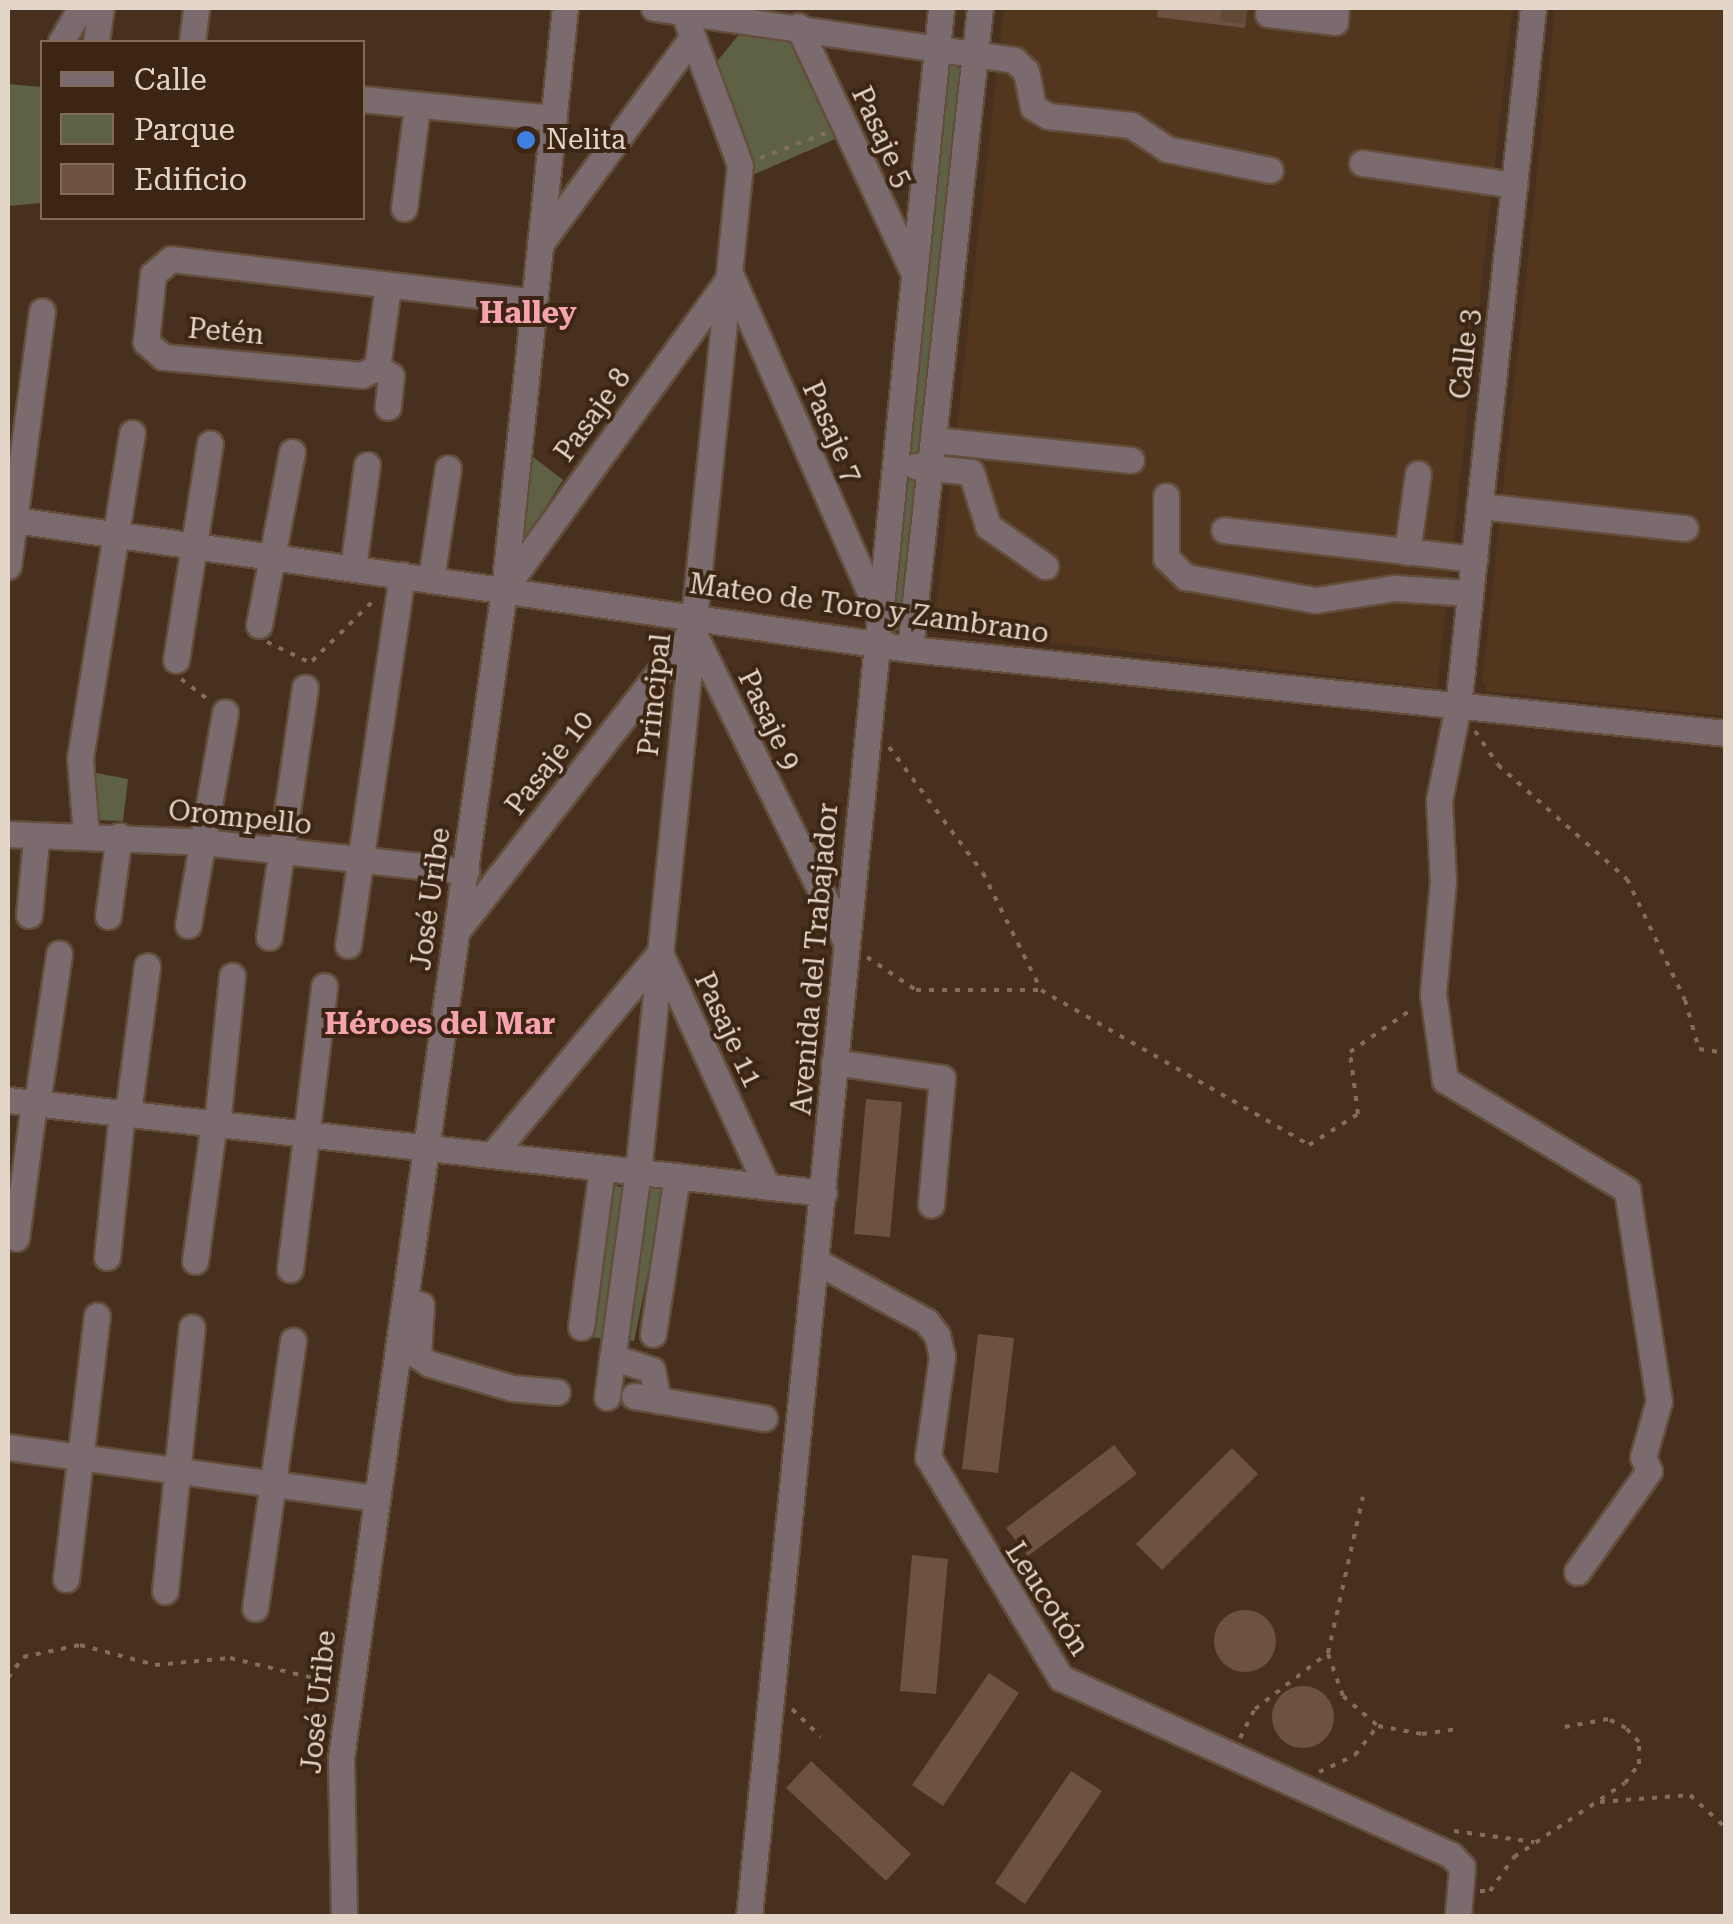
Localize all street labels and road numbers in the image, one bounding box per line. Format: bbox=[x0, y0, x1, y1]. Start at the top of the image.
street label: Pasaje 5 bbox=[844, 81, 920, 193]
street label: Calle 3 bbox=[1444, 307, 1486, 401]
street label: Petén bbox=[187, 312, 265, 352]
street label: Pasaje 8 bbox=[548, 362, 638, 468]
street label: Pasaje 7 bbox=[795, 376, 869, 488]
street label: Mateo de Toro y Zambrano bbox=[687, 567, 1051, 651]
street label: Principal bbox=[632, 632, 678, 758]
street label: Pasaje 9 bbox=[730, 664, 808, 776]
street label: Pasaje 10 bbox=[499, 704, 601, 822]
street label: Orompello bbox=[167, 794, 313, 842]
street label: Avenida del Trabajador bbox=[785, 801, 845, 1117]
street label: José Uribe bbox=[404, 825, 458, 973]
street label: Pasaje 11 bbox=[687, 967, 769, 1093]
street label: Leucotón bbox=[998, 1536, 1096, 1662]
street label: José Uribe bbox=[295, 1629, 343, 1775]

